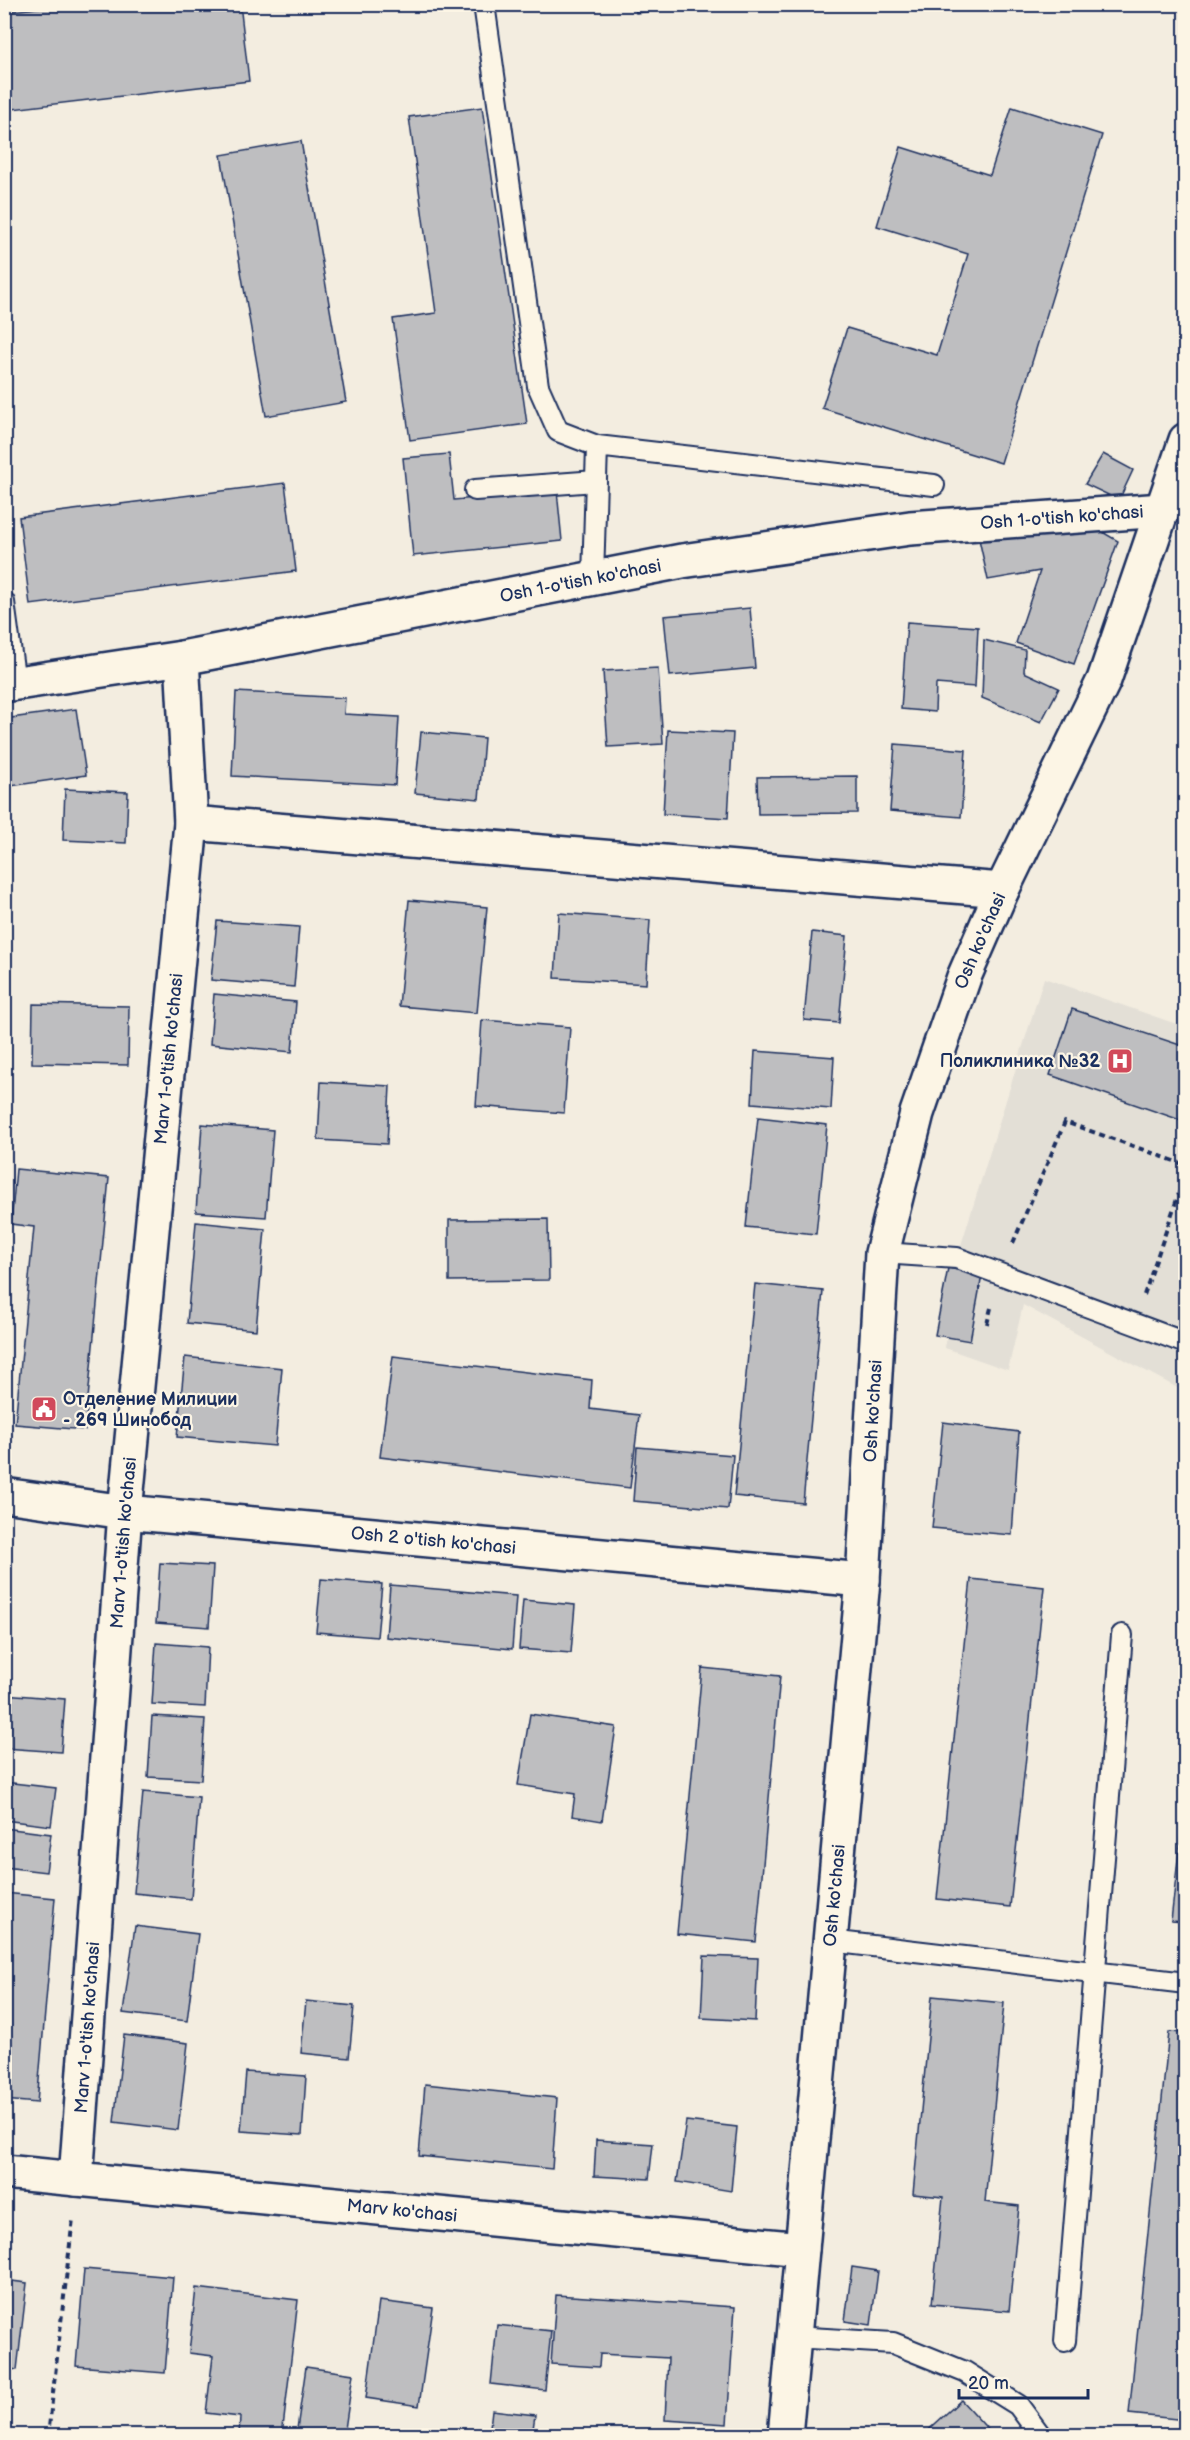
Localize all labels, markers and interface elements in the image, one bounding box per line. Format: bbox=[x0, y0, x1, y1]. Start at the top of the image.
street label: Osh 1-o'tish ko'chasi bbox=[979, 501, 1144, 533]
street label: Osh 1-o'tish ko'chasi bbox=[498, 555, 663, 607]
street label: Osh ko'chasi bbox=[950, 889, 1010, 991]
street label: Marv 1-o'tish ko'chasi bbox=[150, 972, 187, 1145]
hospital icon: Поликлиника №32 bbox=[1105, 1046, 1135, 1076]
place label: Поликлиника №32 bbox=[940, 1051, 1100, 1072]
street label: Osh ko'chasi bbox=[859, 1359, 886, 1463]
place label: Отделение Милиции - 269 Шинобод bbox=[63, 1389, 238, 1431]
public building icon: Отделение Милиции - 269 Шинобод bbox=[29, 1394, 59, 1424]
street label: Marv 1-o'tish ko'chasi bbox=[106, 1456, 141, 1629]
street label: Osh 2 o'tish ko'chasi bbox=[350, 1522, 517, 1558]
street label: Osh ko'chasi bbox=[819, 1843, 849, 1947]
street label: Marv 1-o'tish ko'chasi bbox=[70, 1941, 104, 2114]
street label: Marv ko'chasi bbox=[346, 2195, 458, 2226]
scale bar bbox=[959, 2362, 1088, 2400]
text: 20 m bbox=[968, 2373, 1009, 2394]

